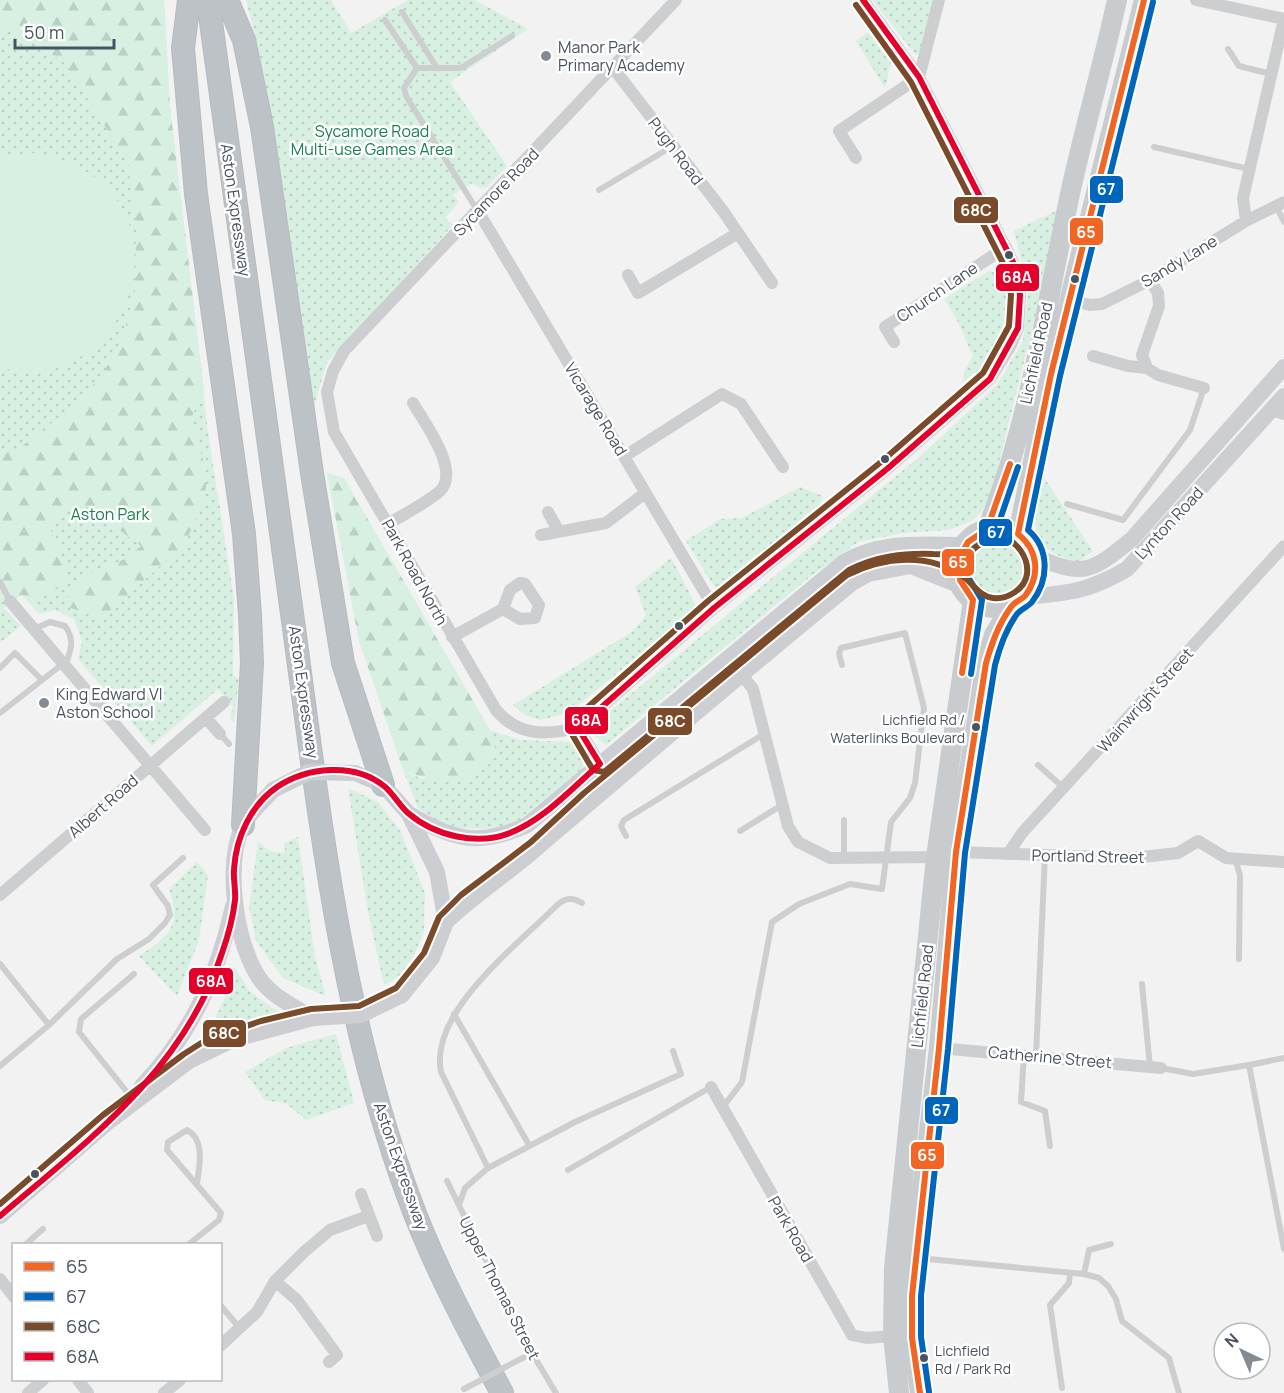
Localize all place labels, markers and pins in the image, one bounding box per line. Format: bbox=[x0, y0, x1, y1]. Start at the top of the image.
place label: Manor Park Primary Academy bbox=[558, 36, 686, 76]
marker: Manor Park Primary Academy bbox=[539, 49, 553, 63]
unlabelled marker bbox=[1003, 249, 1015, 261]
unlabelled marker bbox=[1069, 273, 1081, 285]
unlabelled marker bbox=[879, 453, 891, 465]
unlabelled marker bbox=[673, 620, 685, 632]
place label: King Edward VI Aston School bbox=[56, 683, 162, 723]
marker: King Edward VI Aston School bbox=[37, 696, 51, 710]
place label: Lichfield Rd / Waterlinks Boulevard bbox=[830, 710, 965, 747]
marker: Lichfield Rd / Waterlinks Boulevard bbox=[970, 721, 982, 733]
unlabelled marker bbox=[29, 1168, 41, 1180]
place label: Lichfield Rd / Park Rd bbox=[935, 1341, 1011, 1378]
marker: Lichfield Rd / Park Rd bbox=[918, 1352, 930, 1364]

